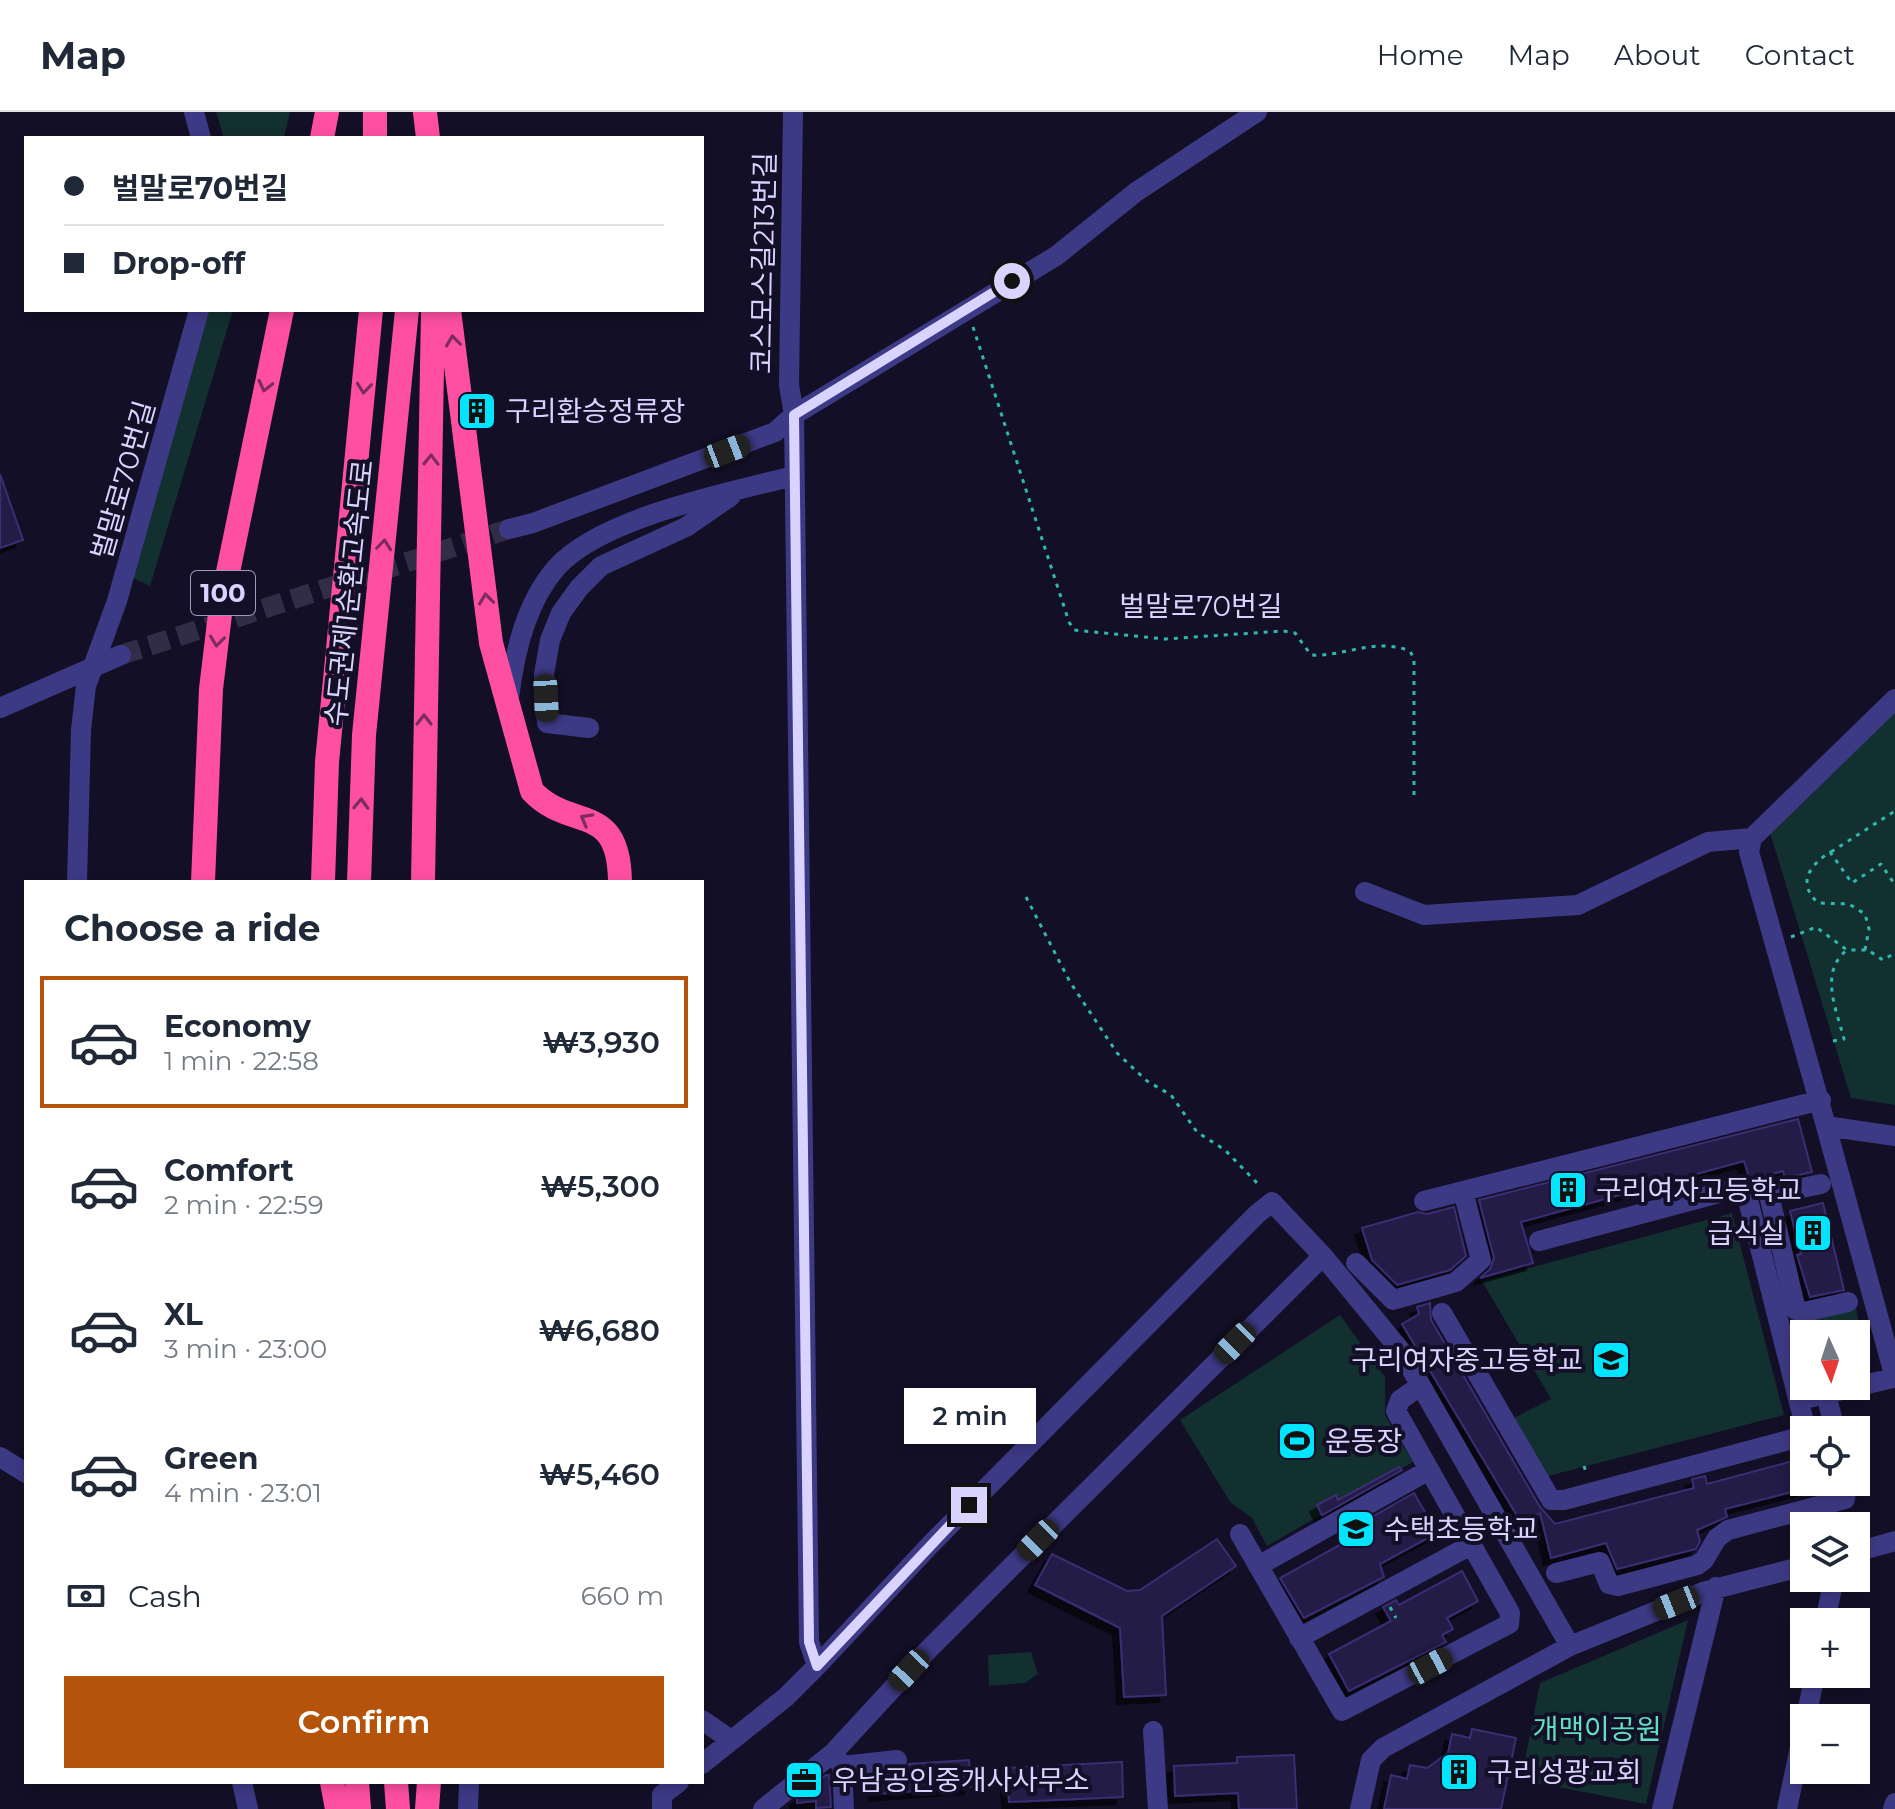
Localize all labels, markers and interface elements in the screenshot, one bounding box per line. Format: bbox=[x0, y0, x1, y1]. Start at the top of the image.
text: Map bbox=[40, 32, 126, 79]
text: Home bbox=[1377, 38, 1464, 72]
text: Map bbox=[1508, 38, 1570, 72]
text: About bbox=[1614, 38, 1701, 72]
text: Contact bbox=[1745, 38, 1855, 72]
street label: 코스모스길213번길 bbox=[744, 152, 782, 374]
text: 벌말로70번길 bbox=[112, 170, 288, 207]
text: Drop-off bbox=[112, 245, 245, 282]
route start bbox=[994, 263, 1030, 299]
one-way arrow bbox=[445, 335, 462, 348]
one-way arrow bbox=[257, 379, 274, 392]
one-way arrow bbox=[356, 382, 373, 395]
building icon: 구리환승정류장 bbox=[456, 390, 498, 432]
place label: 구리환승정류장 bbox=[505, 394, 685, 428]
street label: 벌말로70번길 bbox=[84, 397, 162, 563]
car bbox=[700, 431, 754, 471]
one-way arrow bbox=[423, 453, 440, 466]
street label: 수도권제1순환고속도로 bbox=[318, 458, 380, 728]
one-way arrow bbox=[375, 538, 392, 551]
road number: 100 bbox=[191, 571, 255, 615]
street label: 벌말로70번길 bbox=[1119, 589, 1283, 623]
one-way arrow bbox=[477, 593, 494, 606]
one-way arrow bbox=[208, 635, 225, 648]
car bbox=[533, 673, 559, 723]
one-way arrow bbox=[415, 713, 433, 726]
one-way arrow bbox=[353, 797, 370, 810]
one-way arrow bbox=[580, 814, 595, 829]
text: Choose a ride bbox=[64, 906, 321, 950]
icon: car bbox=[68, 1006, 140, 1078]
text: Economy bbox=[164, 1008, 311, 1045]
text: ₩3,930 bbox=[542, 1024, 660, 1061]
text: 1 min · 22:58 bbox=[164, 1045, 319, 1077]
icon: car bbox=[68, 1150, 140, 1222]
text: Comfort bbox=[164, 1152, 294, 1189]
text: ₩5,300 bbox=[540, 1168, 660, 1205]
building icon: 구리여자고등학교 bbox=[1547, 1169, 1589, 1211]
place label: 구리여자고등학교 bbox=[1596, 1173, 1802, 1207]
text: 2 min · 22:59 bbox=[164, 1189, 324, 1221]
building icon: 급식실 bbox=[1792, 1212, 1834, 1254]
place label: 급식실 bbox=[1708, 1216, 1785, 1250]
icon: car bbox=[68, 1294, 140, 1366]
text: XL bbox=[164, 1296, 203, 1333]
text: ₩6,680 bbox=[539, 1312, 660, 1349]
car bbox=[1210, 1318, 1260, 1368]
north arrow bbox=[1790, 1320, 1870, 1400]
map controls bbox=[1790, 1320, 1870, 1784]
text: 3 min · 23:00 bbox=[164, 1333, 327, 1365]
school or university icon: 구리여자중고등학교 bbox=[1590, 1339, 1632, 1381]
place label: 구리여자중고등학교 bbox=[1351, 1343, 1583, 1377]
callout: 2 min bbox=[903, 1389, 1035, 1445]
text: 2 min bbox=[932, 1400, 1008, 1432]
button: locate bbox=[1790, 1416, 1870, 1496]
sports icon: 운동장 bbox=[1276, 1420, 1318, 1462]
place label: 운동장 bbox=[1325, 1424, 1402, 1458]
icon: car bbox=[68, 1438, 140, 1510]
text: Green bbox=[164, 1440, 258, 1477]
text: ₩5,460 bbox=[539, 1456, 660, 1493]
text: 4 min · 23:01 bbox=[164, 1477, 322, 1509]
route end bbox=[951, 1487, 987, 1523]
school or university icon: 수택초등학교 bbox=[1335, 1508, 1377, 1550]
place label: 수택초등학교 bbox=[1384, 1512, 1539, 1546]
button: layers bbox=[1790, 1512, 1870, 1592]
car bbox=[1013, 1515, 1063, 1565]
icon: cash bbox=[64, 1574, 108, 1618]
text: Cash bbox=[128, 1578, 202, 1615]
text: 660 m bbox=[581, 1580, 664, 1612]
car bbox=[1649, 1583, 1703, 1623]
button: + bbox=[1790, 1608, 1870, 1688]
car bbox=[884, 1644, 934, 1696]
car bbox=[1403, 1644, 1457, 1688]
button: Confirm bbox=[64, 1676, 664, 1768]
button: − bbox=[1790, 1704, 1870, 1784]
park label: 개맥이공원 bbox=[1533, 1712, 1661, 1746]
building icon: 구리성광교회 bbox=[1438, 1751, 1480, 1793]
place label: 구리성광교회 bbox=[1487, 1755, 1642, 1789]
office icon: 우남공인중개사사무소 bbox=[783, 1759, 825, 1801]
place label: 우남공인중개사사무소 bbox=[832, 1763, 1090, 1797]

